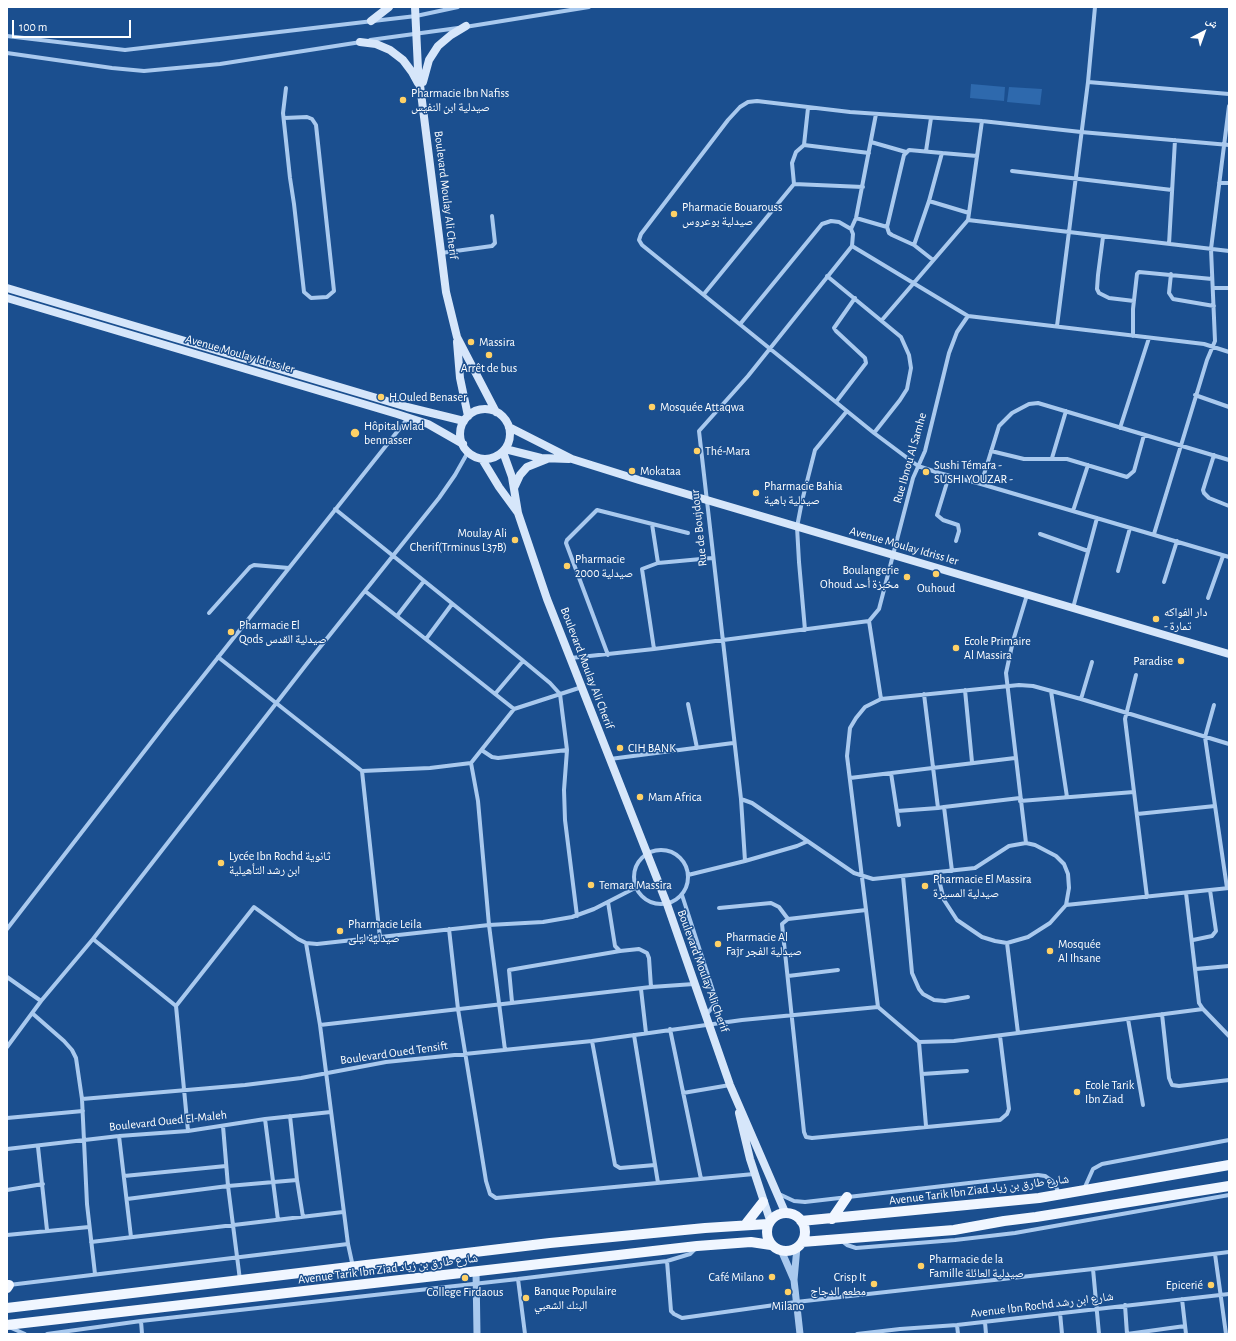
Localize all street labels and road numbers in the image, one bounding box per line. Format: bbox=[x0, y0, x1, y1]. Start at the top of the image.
street label: Boulevard Moulay Ali Cherif bbox=[431, 130, 461, 260]
street label: Avenue Moulay Idriss Ier bbox=[184, 332, 296, 376]
street label: Rue Ibnou Al Samhe bbox=[890, 411, 930, 505]
street label: Rue de Boujdour bbox=[688, 489, 710, 567]
street label: Avenue Moulay Idriss Ier bbox=[848, 524, 960, 568]
street label: Boulevard Moulay Ali Cherif bbox=[557, 605, 617, 731]
street label: Boulevard Moulay Ali Cherif bbox=[674, 908, 732, 1034]
street label: Boulevard Oued Tensift bbox=[339, 1038, 449, 1068]
street label: Boulevard Oued El-Maleh bbox=[108, 1108, 228, 1134]
street label: Avenue Tarik Ibn Ziad شارع طارق بن زياد bbox=[888, 1172, 1070, 1208]
street label: Avenue Tarik Ibn Ziad شارع طارق بن زياد bbox=[297, 1251, 479, 1287]
street label: Avenue Ibn Rochd شارع ابن رشد bbox=[970, 1289, 1114, 1321]

